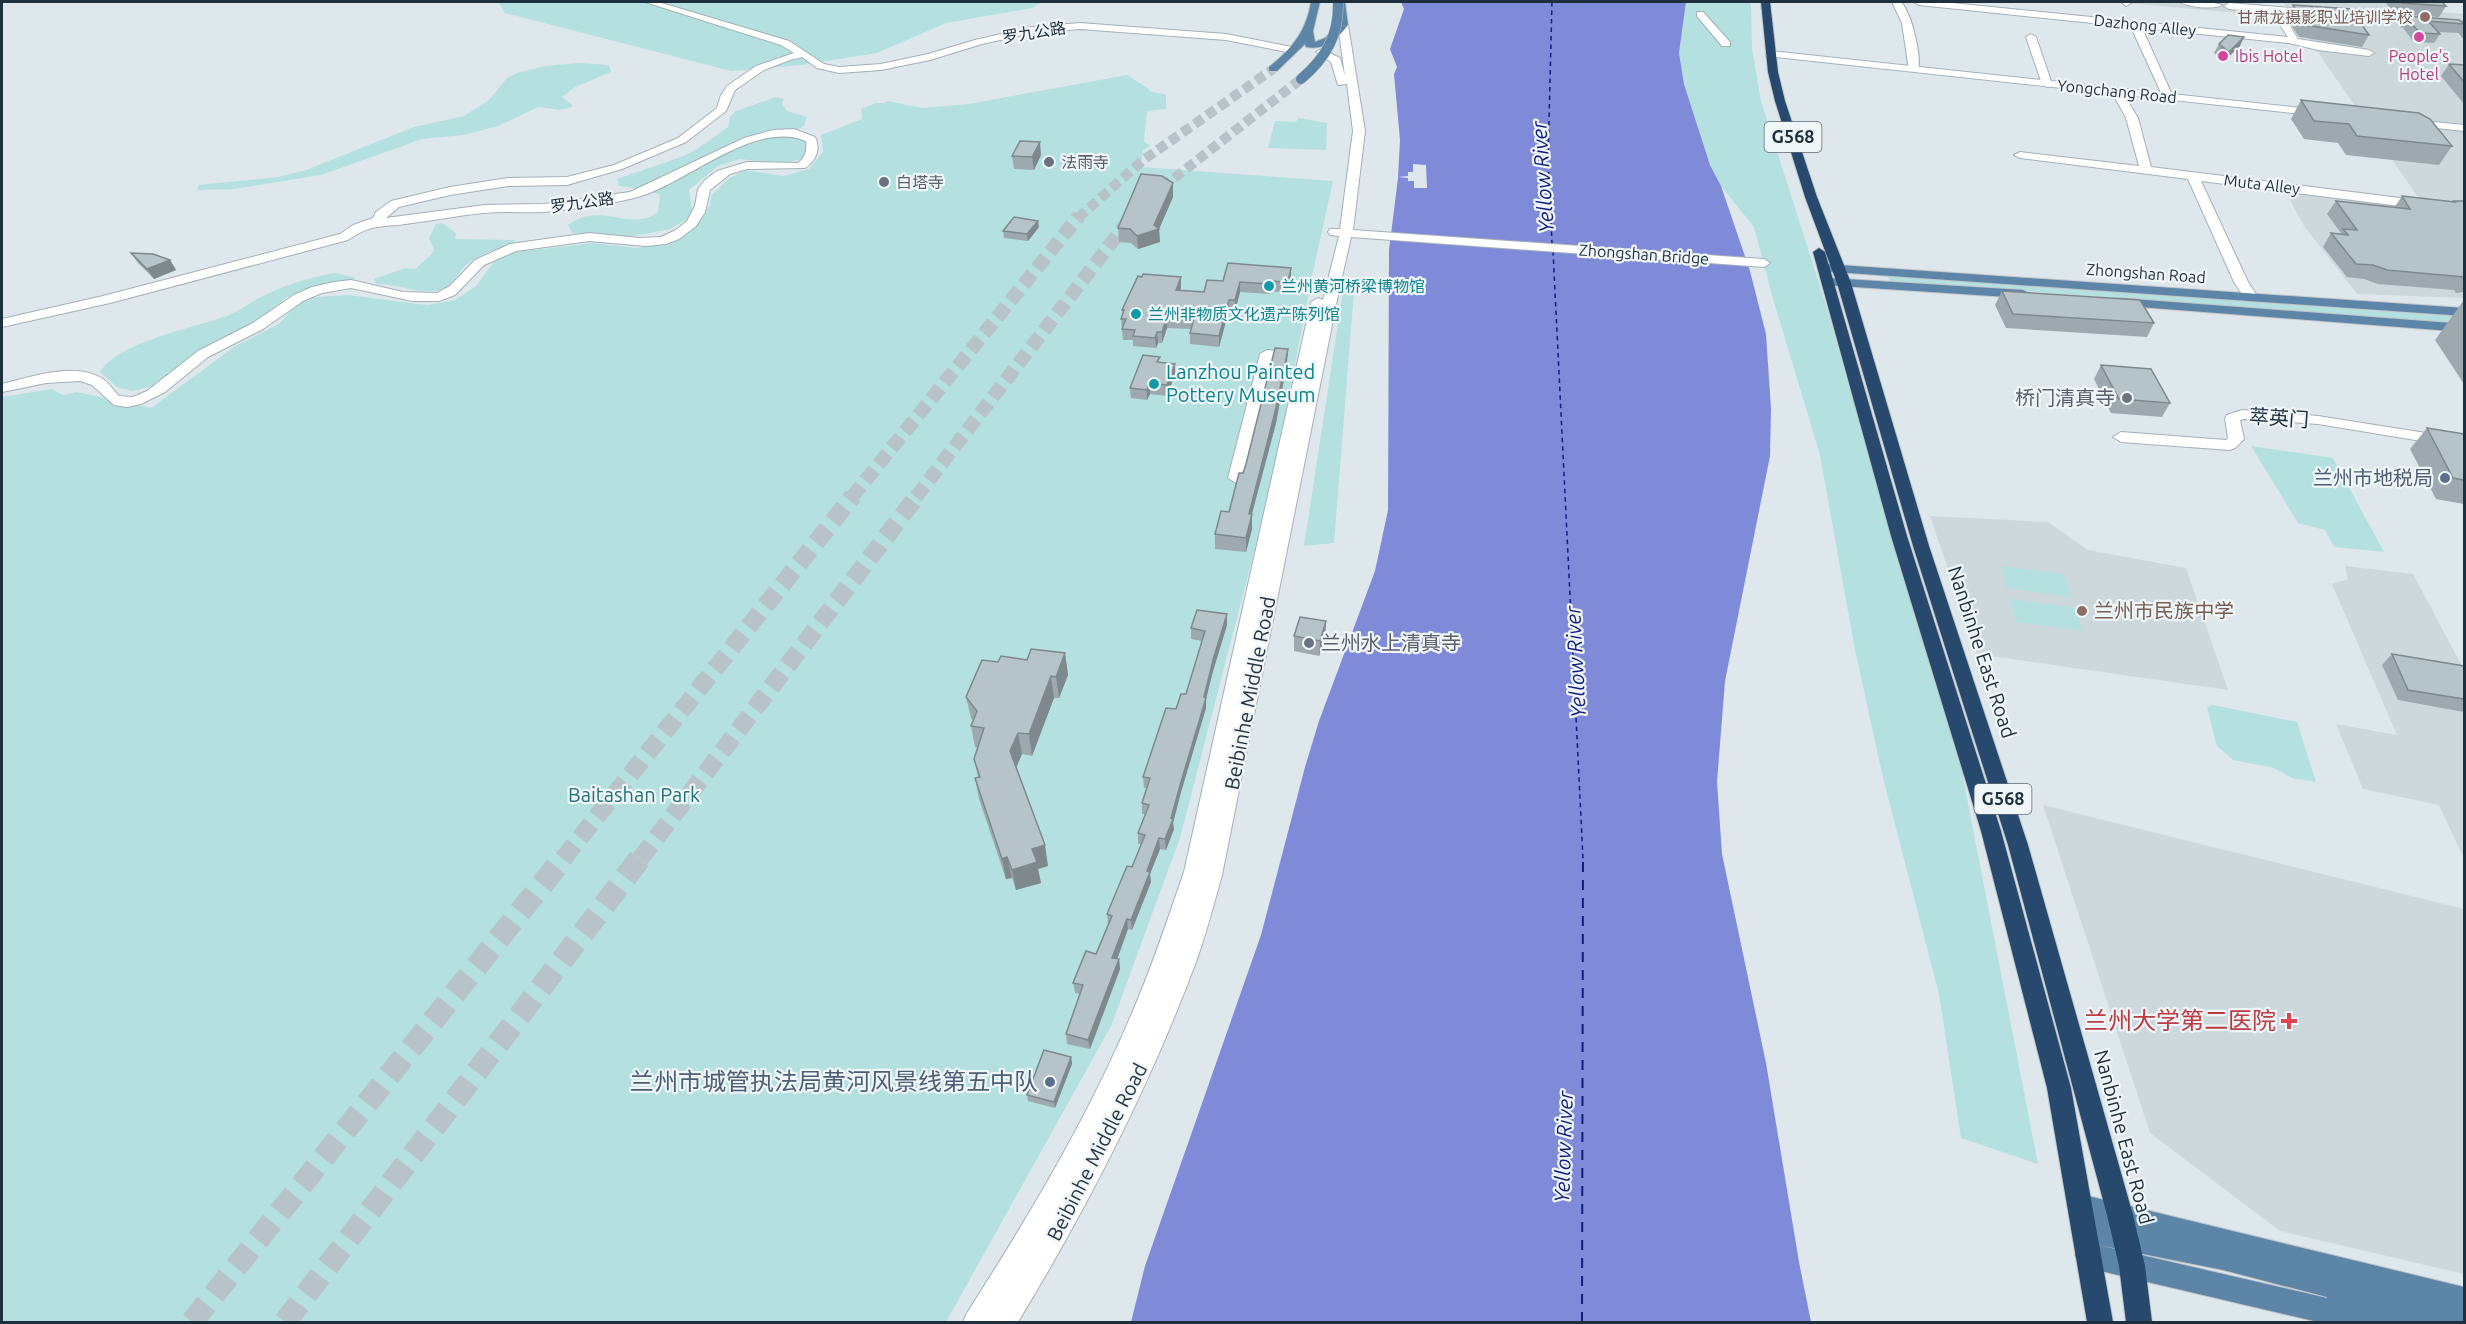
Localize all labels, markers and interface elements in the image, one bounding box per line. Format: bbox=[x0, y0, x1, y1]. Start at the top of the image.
place label: 甘肃龙摄影职业培训学校 bbox=[2237, 8, 2413, 26]
marker: 甘肃龙摄影职业培训学校 bbox=[2418, 10, 2432, 24]
street label: Dazhong Alley bbox=[2093, 11, 2197, 39]
street label: 罗九公路 bbox=[1001, 18, 1067, 46]
marker: People's Hotel bbox=[2412, 30, 2426, 44]
place label: Ibis Hotel bbox=[2235, 47, 2303, 65]
place label: People's Hotel bbox=[2389, 47, 2449, 83]
marker: Ibis Hotel bbox=[2216, 49, 2230, 63]
street label: Yongchang Road bbox=[2056, 76, 2178, 106]
water label: Yellow River bbox=[1526, 119, 1558, 234]
road number: G568 bbox=[1764, 122, 1822, 152]
place label: 法雨寺 bbox=[1061, 153, 1109, 171]
marker: 法雨寺 bbox=[1042, 155, 1056, 169]
street label: Muta Alley bbox=[2223, 170, 2301, 198]
place label: 白塔寺 bbox=[896, 173, 944, 191]
marker: 白塔寺 bbox=[877, 175, 891, 189]
street label: 罗九公路 bbox=[549, 189, 615, 215]
street label: Zhongshan Bridge bbox=[1578, 240, 1710, 268]
street label: Zhongshan Road bbox=[2086, 260, 2206, 286]
place label: 兰州黄河桥梁博物馆 bbox=[1281, 277, 1425, 295]
marker: 兰州黄河桥梁博物馆 bbox=[1262, 279, 1276, 293]
place label: 兰州非物质文化遗产陈列馆 bbox=[1148, 305, 1340, 323]
marker: 兰州非物质文化遗产陈列馆 bbox=[1129, 307, 1143, 321]
place label: Lanzhou Painted Pottery Museum bbox=[1166, 360, 1316, 406]
marker: Lanzhou Painted Pottery Museum bbox=[1147, 377, 1161, 391]
place label: 桥门清真寺 bbox=[2015, 386, 2115, 409]
marker: 桥门清真寺 bbox=[2120, 391, 2134, 405]
street label: 萃英门 bbox=[2248, 404, 2310, 431]
place label: 兰州市地税局 bbox=[2313, 466, 2433, 489]
marker: 兰州市地税局 bbox=[2438, 471, 2452, 485]
street label: Nanbinhe East Road bbox=[1944, 563, 2021, 741]
street label: Beibinhe Middle Road bbox=[1219, 594, 1280, 791]
place label: 兰州市民族中学 bbox=[2094, 599, 2234, 622]
water label: Yellow River bbox=[1560, 604, 1590, 719]
marker: 兰州市民族中学 bbox=[2075, 604, 2089, 618]
place label: 兰州水上清真寺 bbox=[1321, 631, 1461, 654]
marker: 兰州水上清真寺 bbox=[1302, 636, 1316, 650]
park label: Baitashan Park bbox=[568, 783, 700, 806]
road number: G568 bbox=[1974, 784, 2032, 814]
place label: 兰州大学第二医院 bbox=[2084, 1007, 2276, 1034]
marker: 兰州大学第二医院 bbox=[2280, 1012, 2298, 1030]
street label: Nanbinhe East Road bbox=[2090, 1047, 2159, 1227]
street label: Beibinhe Middle Road bbox=[1042, 1059, 1151, 1244]
place label: 兰州市城管执法局黄河风景线第五中队 bbox=[630, 1068, 1038, 1095]
marker: 兰州市城管执法局黄河风景线第五中队 bbox=[1043, 1075, 1057, 1089]
water label: Yellow River bbox=[1549, 1090, 1577, 1203]

